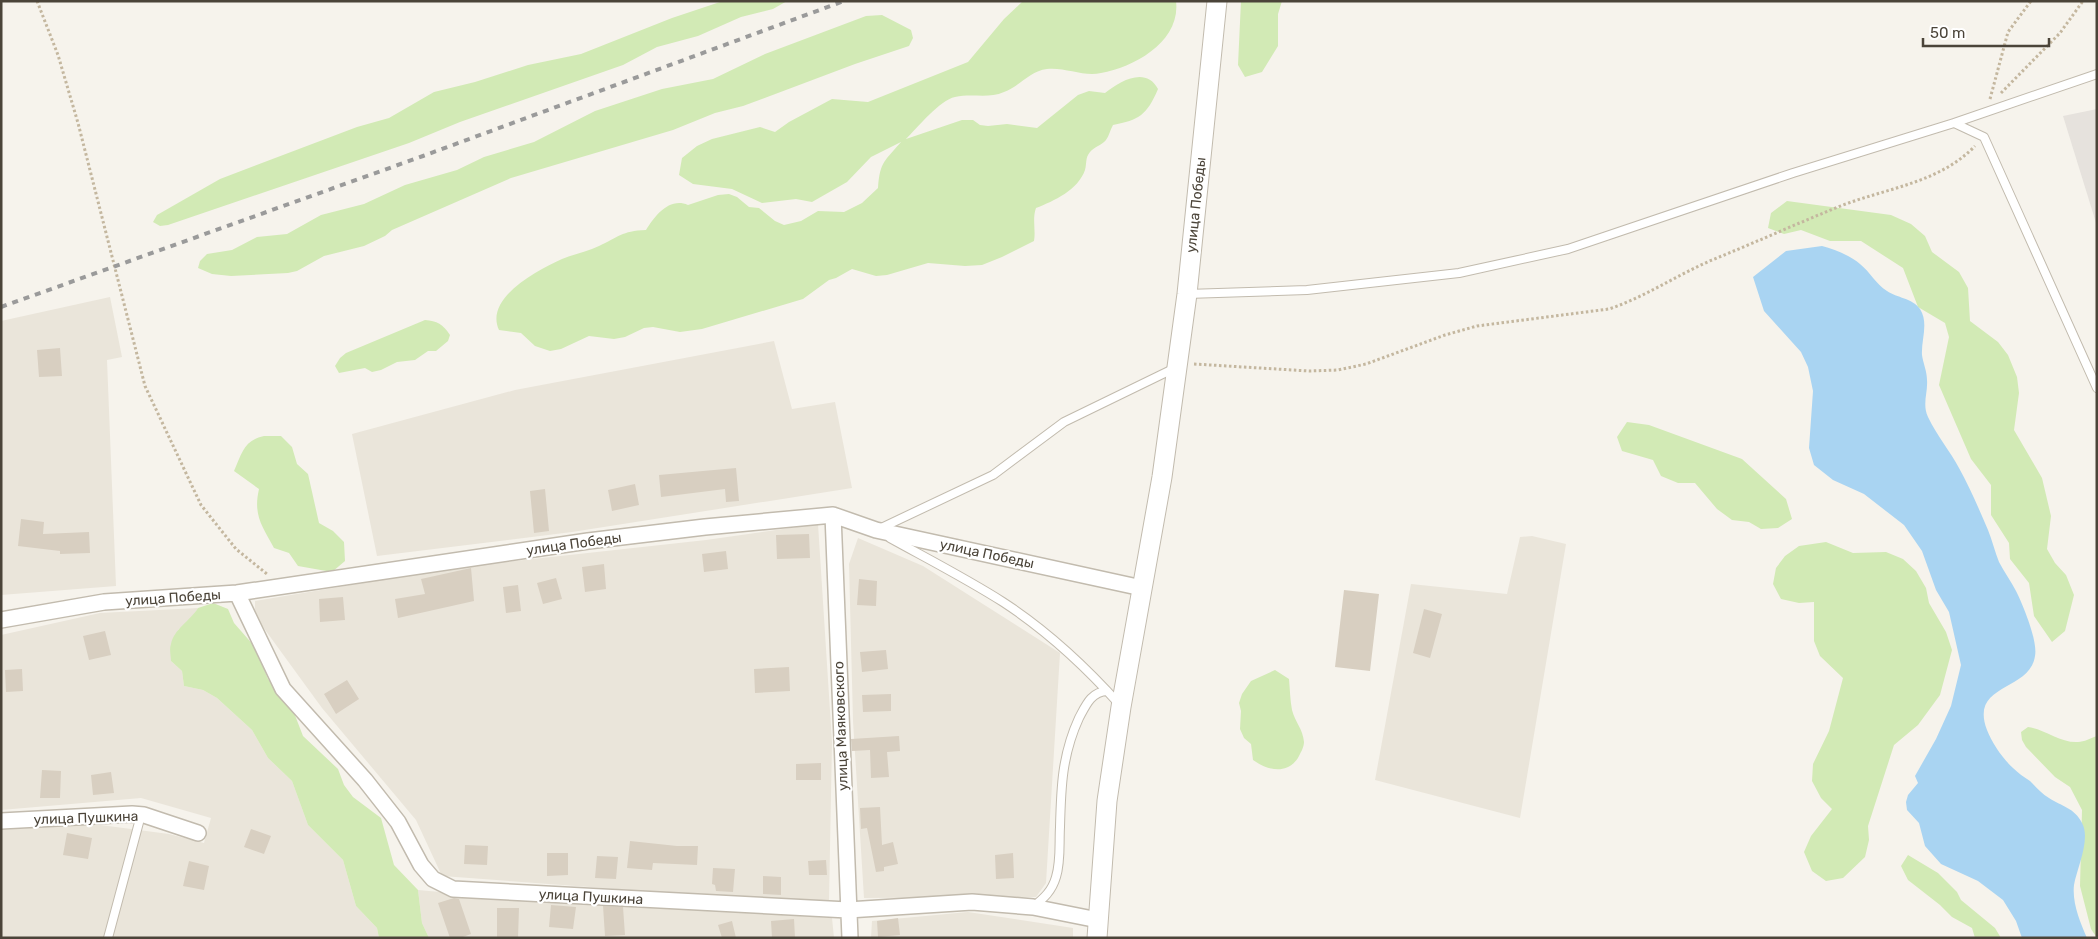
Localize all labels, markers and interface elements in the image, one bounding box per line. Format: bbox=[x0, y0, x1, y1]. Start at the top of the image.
scale bar bbox=[1923, 15, 2049, 47]
text: 50 m bbox=[1930, 24, 1965, 42]
street label: улица Победы bbox=[1183, 156, 1209, 254]
street label: улица Победы bbox=[525, 529, 623, 559]
street label: улица Победы bbox=[938, 536, 1036, 572]
street label: улица Победы bbox=[125, 586, 221, 610]
street label: улица Маяковского bbox=[830, 661, 852, 791]
street label: улица Пушкина bbox=[33, 808, 139, 828]
street label: улица Пушкина bbox=[538, 886, 644, 908]

